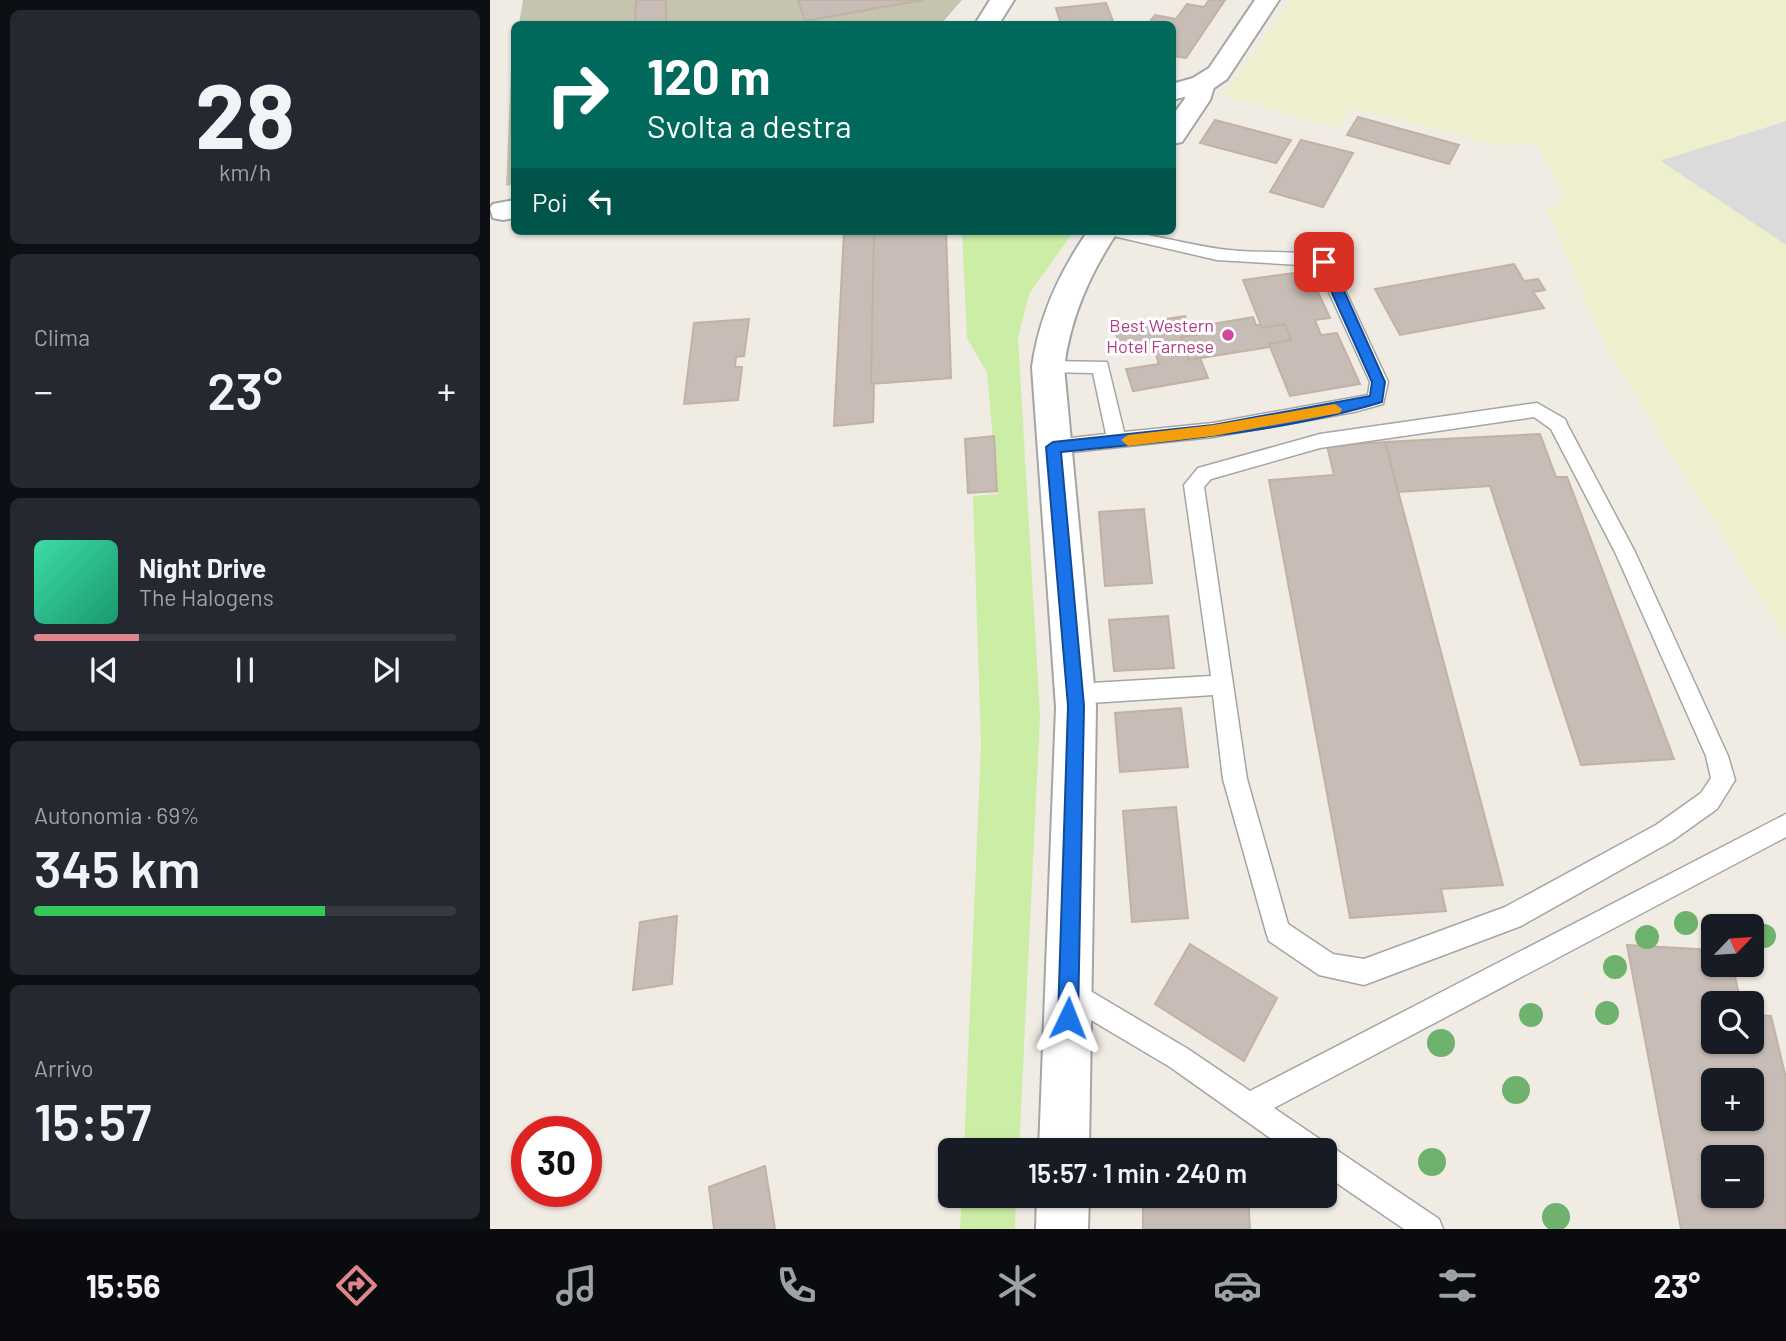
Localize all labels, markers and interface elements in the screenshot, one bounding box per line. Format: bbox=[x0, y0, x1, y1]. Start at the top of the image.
text: 120 m bbox=[647, 46, 770, 105]
icon: right bbox=[532, 49, 623, 140]
text: 28 bbox=[195, 58, 295, 167]
text: Svolta a destra bbox=[647, 106, 851, 144]
text: km/h bbox=[219, 158, 271, 186]
icon: left bbox=[582, 182, 620, 220]
text: Poi bbox=[532, 186, 568, 217]
pin bbox=[1294, 232, 1354, 292]
icon: arrive bbox=[1305, 243, 1343, 281]
place label: Best Western Hotel Farnese bbox=[1106, 314, 1214, 357]
text: Clima bbox=[34, 323, 90, 351]
marker: Best Western Hotel Farnese bbox=[1220, 327, 1236, 343]
text: 23° bbox=[207, 358, 283, 420]
text: − bbox=[34, 367, 53, 413]
text: + bbox=[437, 367, 456, 413]
text: Night Drive bbox=[139, 552, 266, 583]
text: The Halogens bbox=[139, 583, 274, 611]
icon: previous bbox=[85, 651, 123, 689]
icon: pause bbox=[226, 651, 264, 689]
icon: next bbox=[367, 651, 405, 689]
text: Autonomia · 69% bbox=[34, 801, 200, 829]
text: 345 km bbox=[34, 836, 200, 898]
north arrow bbox=[1701, 914, 1764, 976]
map controls bbox=[1701, 914, 1764, 1208]
position arrow bbox=[1031, 981, 1105, 1055]
button: search bbox=[1701, 991, 1764, 1054]
text: Arrivo bbox=[34, 1054, 94, 1082]
button: + bbox=[1701, 1068, 1764, 1131]
text: 15:57 bbox=[34, 1089, 151, 1151]
speed limit sign: 30 bbox=[511, 1116, 602, 1207]
button: − bbox=[1701, 1145, 1764, 1208]
text: 15:57 · 1 min · 240 m bbox=[1028, 1157, 1247, 1188]
icon: directions bbox=[332, 1261, 381, 1310]
icon: music bbox=[552, 1261, 601, 1310]
icon: phone bbox=[772, 1261, 821, 1310]
icon: climate bbox=[993, 1261, 1042, 1310]
icon: car bbox=[1213, 1261, 1262, 1310]
icon: filters bbox=[1433, 1261, 1482, 1310]
text: 15:56 bbox=[86, 1266, 160, 1304]
text: 23° bbox=[1654, 1266, 1700, 1304]

